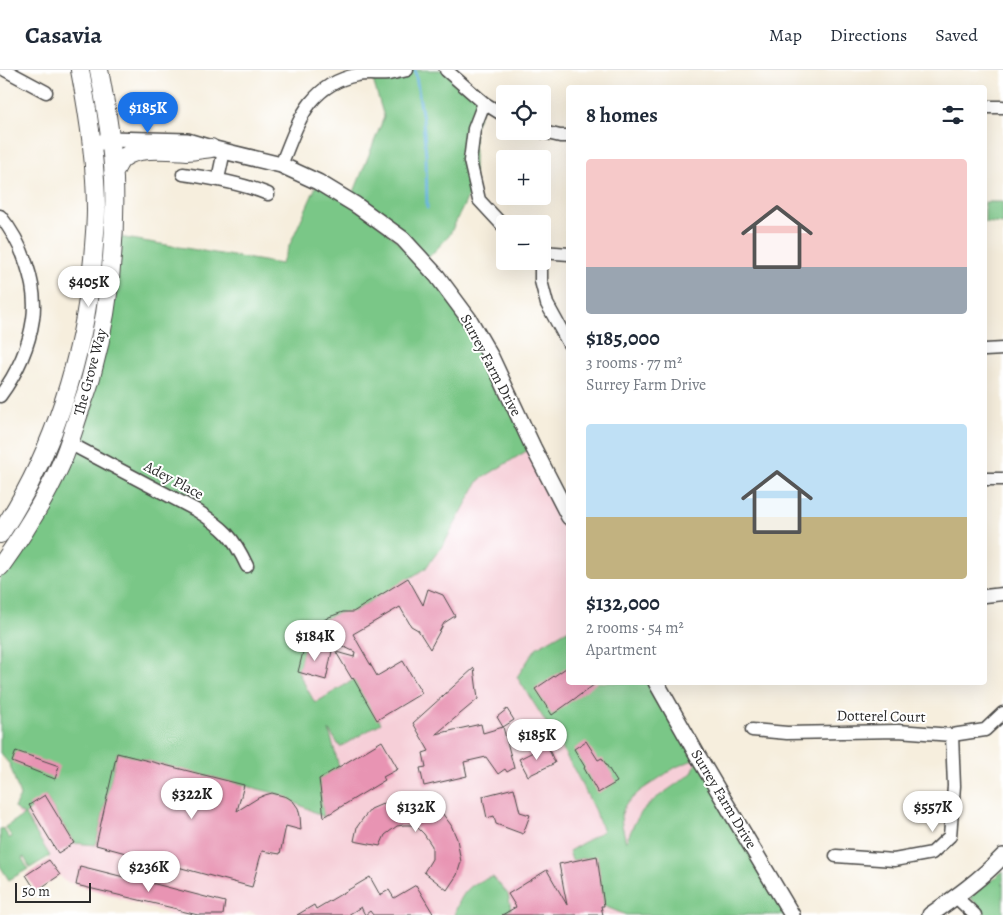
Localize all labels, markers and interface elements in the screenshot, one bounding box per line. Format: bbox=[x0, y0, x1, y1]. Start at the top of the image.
text: Casavia bbox=[25, 19, 102, 51]
text: Map bbox=[769, 23, 802, 47]
text: Directions bbox=[830, 23, 907, 47]
text: Saved bbox=[935, 23, 978, 47]
map controls bbox=[496, 85, 551, 270]
button: locate bbox=[496, 85, 551, 140]
pin: $185K bbox=[113, 92, 183, 134]
text: $185K bbox=[129, 97, 167, 119]
text: 8 homes bbox=[586, 101, 658, 129]
icon: filters bbox=[939, 101, 967, 129]
button: + bbox=[496, 150, 551, 205]
icon: home bbox=[732, 192, 822, 282]
button: − bbox=[496, 215, 551, 270]
pin: $405K bbox=[54, 266, 124, 308]
text: $405K bbox=[69, 271, 109, 293]
street label: Surrey Farm Drive bbox=[456, 311, 526, 420]
text: $185,000 bbox=[586, 324, 660, 352]
street label: The Grove Way bbox=[69, 326, 111, 418]
text: 3 rooms · 77 m² bbox=[586, 352, 682, 374]
text: Surrey Farm Drive bbox=[586, 374, 706, 396]
street label: Adey Place bbox=[140, 456, 208, 504]
icon: home bbox=[732, 457, 822, 547]
text: $132,000 bbox=[586, 589, 660, 617]
text: 2 rooms · 54 m² bbox=[586, 617, 684, 639]
pin: $184K bbox=[280, 620, 350, 662]
text: $184K bbox=[296, 625, 334, 647]
text: Apartment bbox=[586, 639, 657, 661]
street label: Dotterel Court bbox=[836, 705, 926, 727]
pin: $185K bbox=[502, 718, 572, 761]
text: $185K bbox=[518, 724, 556, 746]
street label: Surrey Farm Drive bbox=[686, 746, 762, 853]
pin: $322K bbox=[157, 778, 227, 820]
text: $322K bbox=[172, 783, 212, 805]
pin: $132K bbox=[381, 790, 451, 833]
pin: $557K bbox=[898, 790, 968, 833]
text: $132K bbox=[397, 796, 435, 818]
text: $557K bbox=[914, 796, 952, 818]
pin: $236K bbox=[114, 850, 184, 893]
text: $236K bbox=[129, 856, 169, 878]
scale bar bbox=[15, 880, 91, 903]
text: 50 m bbox=[22, 882, 50, 901]

